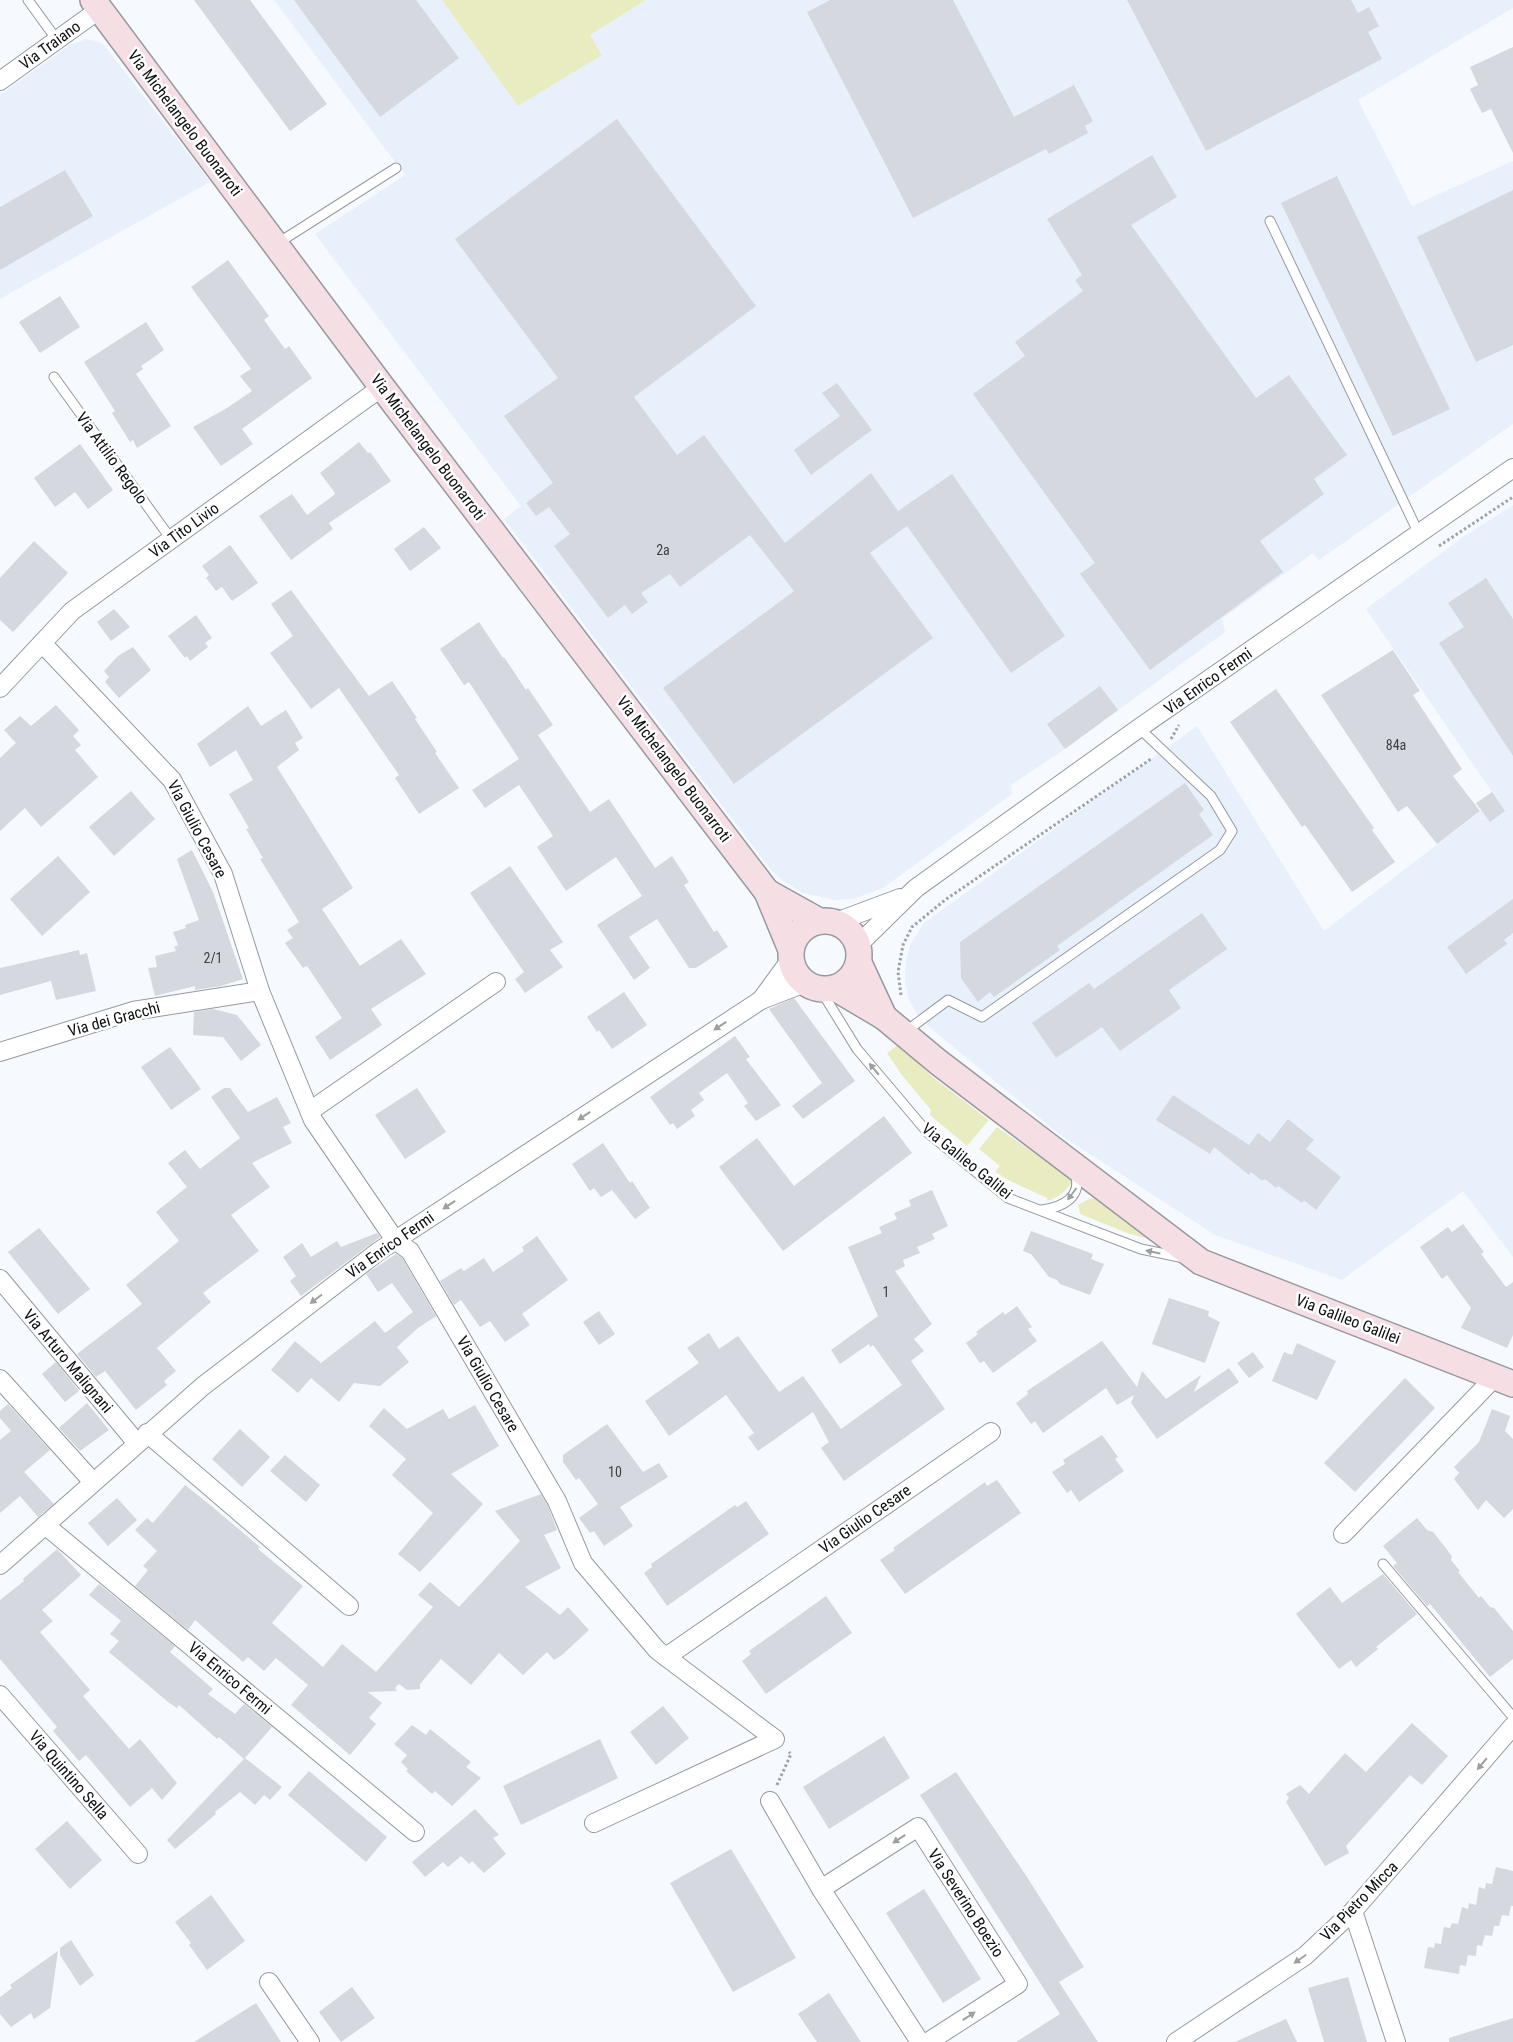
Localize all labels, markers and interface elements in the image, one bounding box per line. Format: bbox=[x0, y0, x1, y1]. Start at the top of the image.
street label: Via Traiano bbox=[16, 17, 84, 73]
street label: Via Michelangelo Buonarroti bbox=[124, 46, 246, 200]
street label: Via Michelangelo Buonarroti bbox=[367, 370, 489, 524]
street label: Via Attilio Regolo bbox=[72, 408, 152, 508]
street label: Via Tito Livio bbox=[145, 498, 223, 562]
house number: 2a bbox=[656, 542, 670, 558]
street label: Via Enrico Fermi bbox=[1160, 644, 1256, 718]
street label: Via Michelangelo Buonarroti bbox=[613, 692, 735, 846]
house number: 84a bbox=[1386, 737, 1406, 753]
street label: Via Giulio Cesare bbox=[163, 777, 231, 881]
house number: 2/1 bbox=[203, 950, 223, 966]
street label: Via dei Gracchi bbox=[66, 998, 162, 1040]
one-way arrow bbox=[714, 1022, 727, 1031]
one-way arrow bbox=[868, 1063, 879, 1076]
one-way arrow bbox=[578, 1111, 591, 1120]
street label: Via Galileo Galilei bbox=[918, 1119, 1016, 1203]
one-way arrow bbox=[1067, 1187, 1077, 1201]
one-way arrow bbox=[442, 1200, 455, 1210]
street label: Via Enrico Fermi bbox=[342, 1208, 438, 1282]
one-way arrow bbox=[1145, 1247, 1161, 1255]
house number: 1 bbox=[883, 1284, 889, 1300]
street label: Via Galileo Galilei bbox=[1293, 1290, 1403, 1348]
one-way arrow bbox=[309, 1294, 323, 1304]
street label: Via Arturo Malignani bbox=[19, 1305, 117, 1417]
street label: Via Giulio Cesare bbox=[453, 1333, 523, 1435]
house number: 10 bbox=[608, 1464, 622, 1480]
street label: Via Giulio Cesare bbox=[815, 1480, 915, 1558]
street label: Via Enrico Fermi bbox=[184, 1638, 276, 1718]
street label: Via Quintino Sella bbox=[25, 1727, 113, 1823]
one-way arrow bbox=[1476, 1757, 1487, 1770]
one-way arrow bbox=[892, 1834, 905, 1844]
street label: Via Severino Boezio bbox=[924, 1845, 1008, 1961]
street label: Via Pietro Micca bbox=[1316, 1857, 1402, 1945]
one-way arrow bbox=[1293, 1954, 1307, 1964]
one-way arrow bbox=[962, 2011, 975, 2021]

